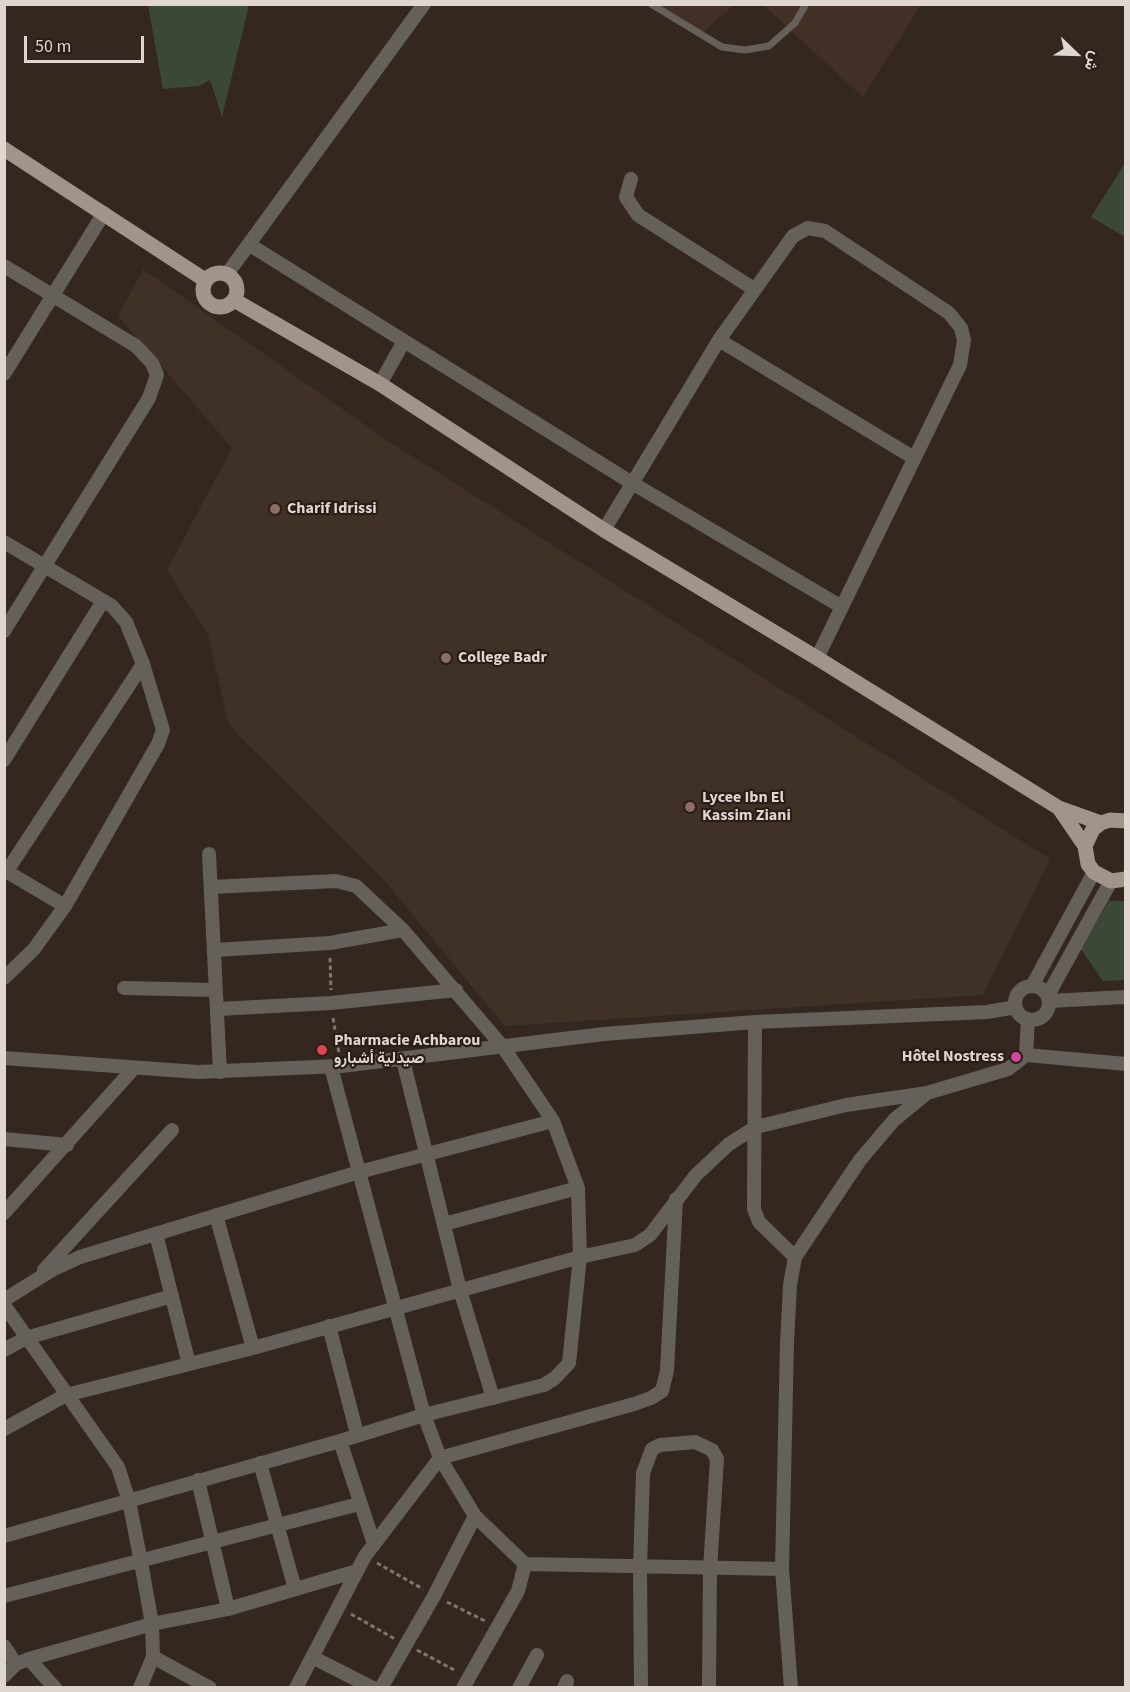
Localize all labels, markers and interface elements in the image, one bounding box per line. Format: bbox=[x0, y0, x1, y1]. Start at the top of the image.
scale bar bbox=[27, 24, 147, 62]
north arrow bbox=[1046, 24, 1106, 84]
text: 50 m bbox=[35, 34, 71, 59]
text: ش bbox=[1079, 48, 1106, 74]
place label: Charif Idrissi bbox=[287, 499, 377, 519]
marker: Charif Idrissi bbox=[268, 502, 282, 516]
place label: College Badr bbox=[458, 648, 547, 668]
marker: College Badr bbox=[439, 651, 453, 665]
place label: Lycee Ibn El Kassim Ziani bbox=[702, 788, 791, 826]
marker: Lycee Ibn El Kassim Ziani bbox=[683, 800, 697, 814]
place label: Pharmacie Achbarou صيدلية أشبارو bbox=[334, 1031, 480, 1069]
marker: Pharmacie Achbarou صيدلية أشبارو bbox=[315, 1043, 329, 1057]
place label: Hôtel Nostress bbox=[902, 1047, 1004, 1067]
marker: Hôtel Nostress bbox=[1009, 1050, 1023, 1064]

